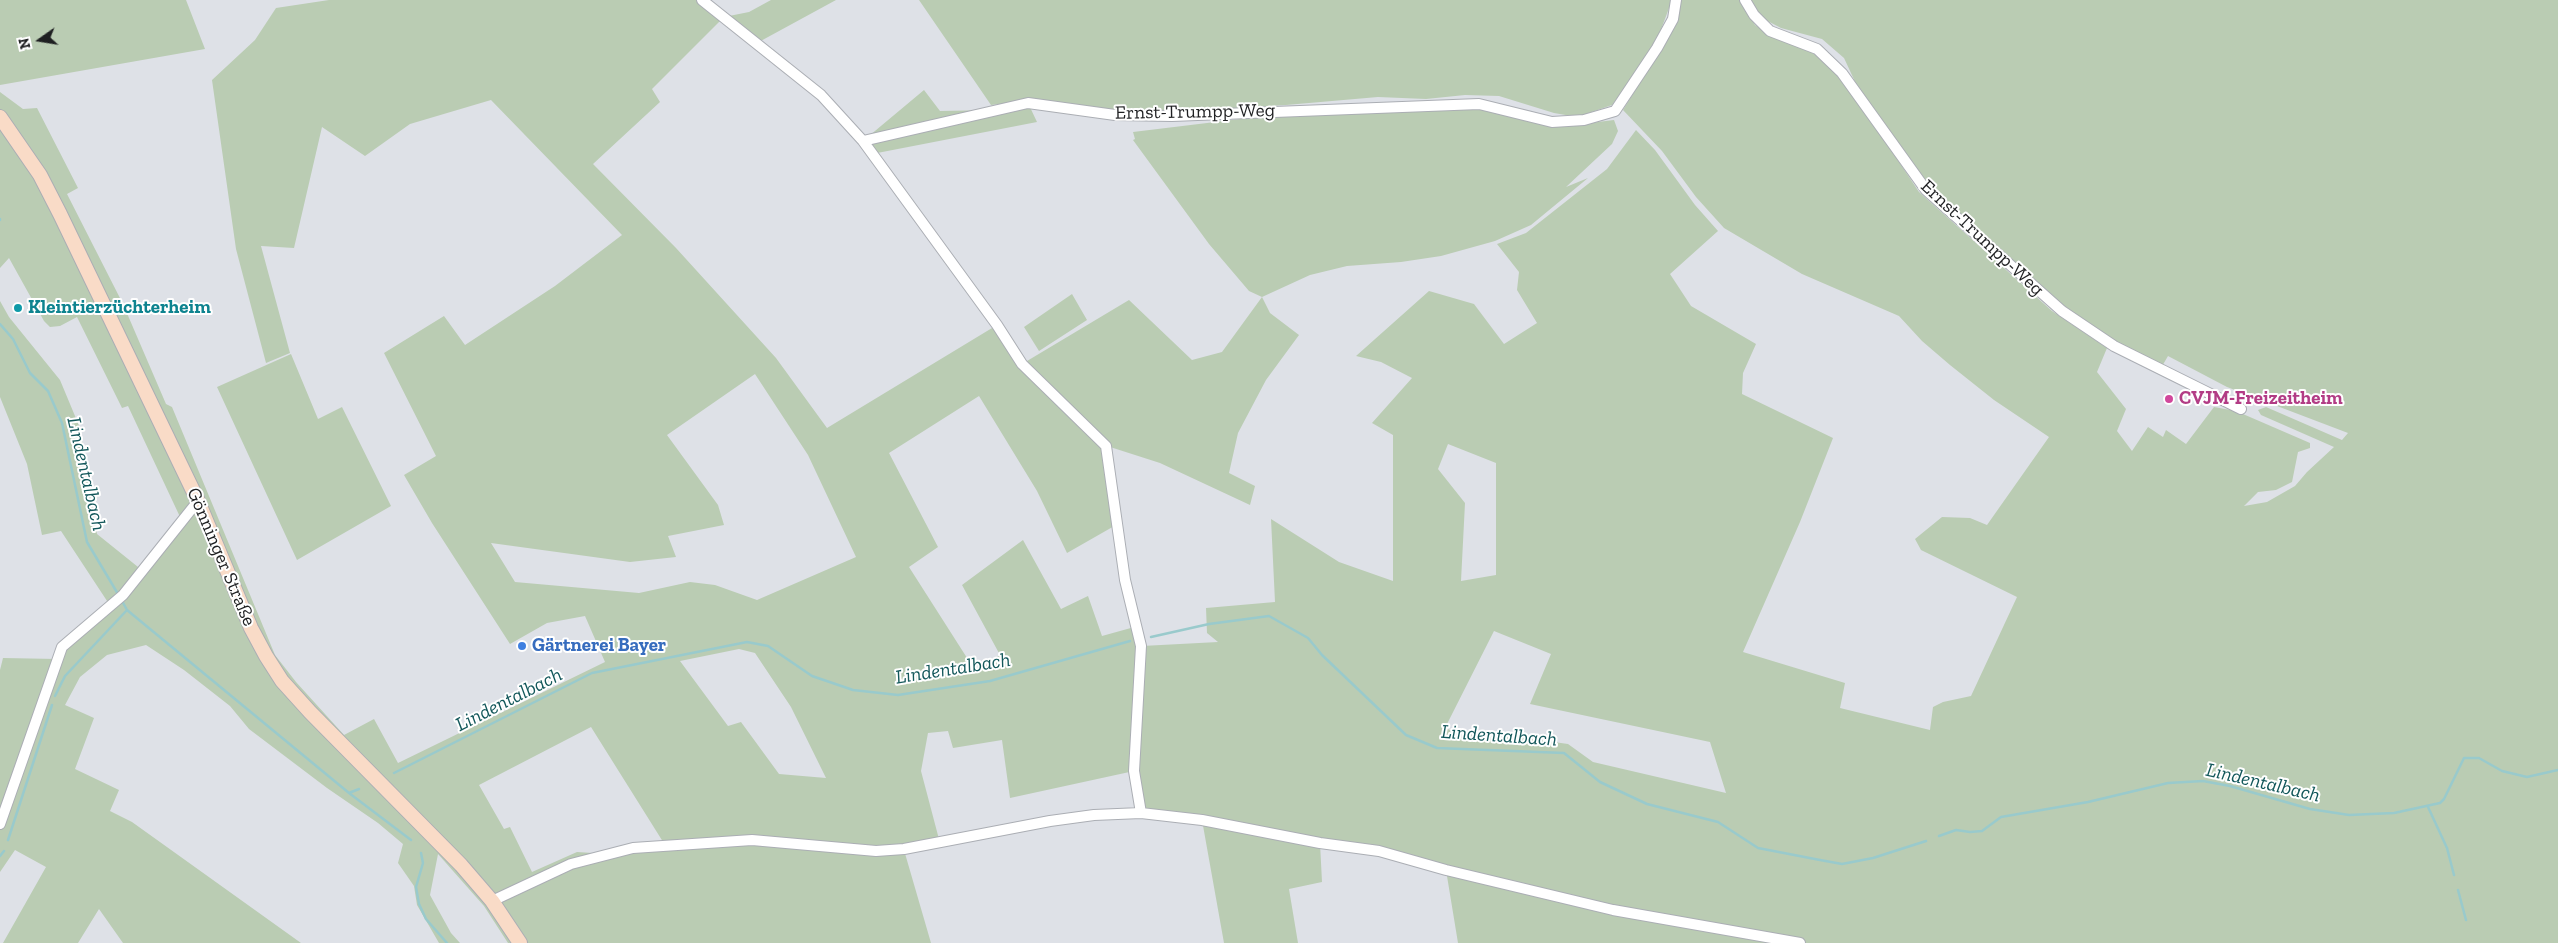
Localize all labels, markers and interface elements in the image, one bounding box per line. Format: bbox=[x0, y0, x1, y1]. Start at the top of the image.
north arrow bbox=[15, 15, 65, 65]
text: N bbox=[15, 36, 34, 51]
street label: Ernst-Trumpp-Weg bbox=[1115, 99, 1275, 125]
street label: Ernst-Trumpp-Weg bbox=[1916, 175, 2048, 301]
place label: Kleintierzüchterheim bbox=[28, 297, 211, 319]
marker: Kleintierzüchterheim bbox=[12, 302, 24, 314]
place label: CVJM-Freizeitheim bbox=[2179, 388, 2343, 410]
marker: CVJM-Freizeitheim bbox=[2163, 393, 2175, 405]
water label: Lindentalbach bbox=[61, 415, 111, 533]
street label: Gönninger Straße bbox=[182, 484, 260, 630]
place label: Gärtnerei Bayer bbox=[532, 635, 666, 657]
marker: Gärtnerei Bayer bbox=[516, 640, 528, 652]
water label: Lindentalbach bbox=[894, 648, 1012, 690]
water label: Lindentalbach bbox=[452, 663, 566, 737]
water label: Lindentalbach bbox=[1440, 720, 1558, 752]
water label: Lindentalbach bbox=[2204, 758, 2322, 808]

